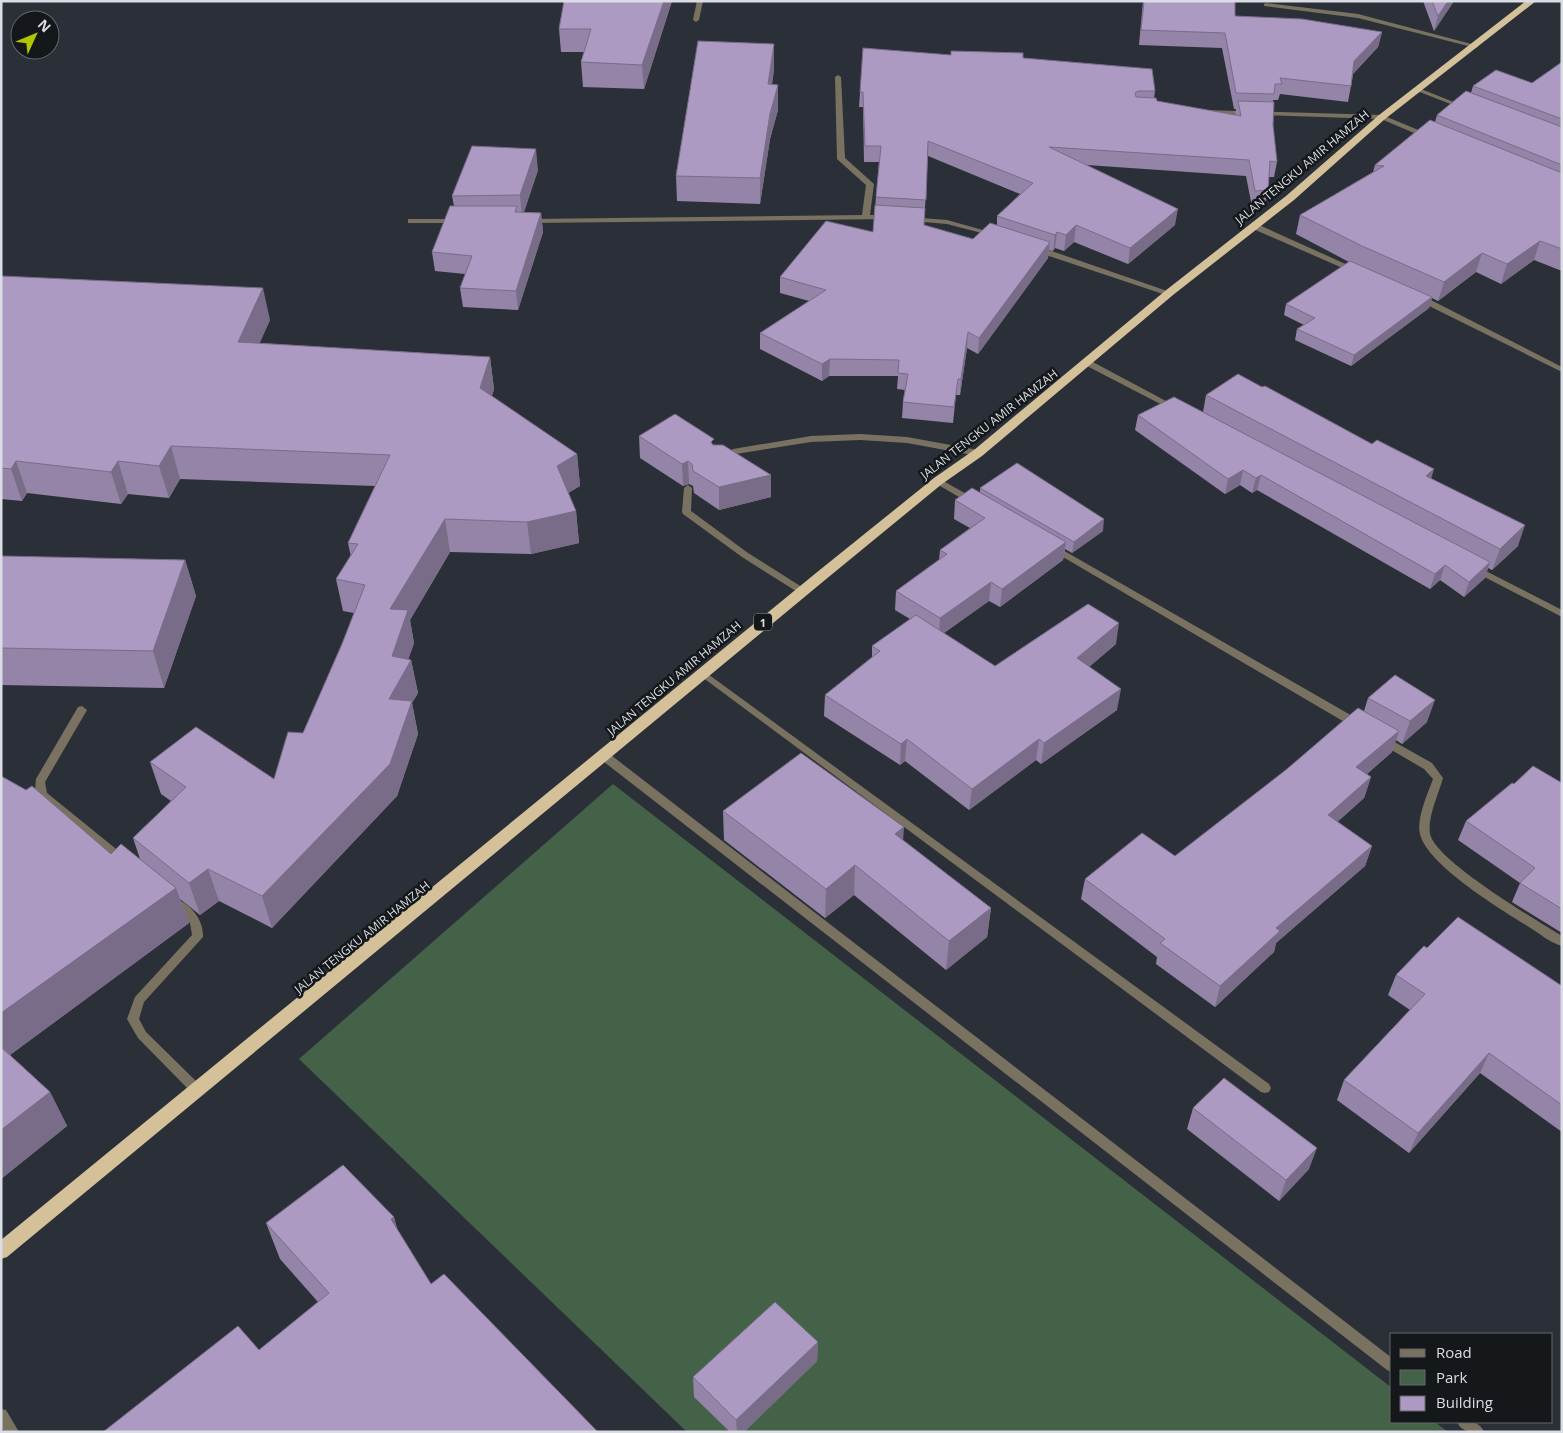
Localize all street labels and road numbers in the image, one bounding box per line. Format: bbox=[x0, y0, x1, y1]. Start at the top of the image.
street label: JALAN TENGKU AMIR HAMZAH bbox=[1231, 106, 1373, 229]
street label: JALAN TENGKU AMIR HAMZAH bbox=[916, 365, 1061, 484]
road number: 1 bbox=[754, 614, 772, 630]
street label: JALAN TENGKU AMIR HAMZAH bbox=[603, 617, 745, 740]
street label: JALAN TENGKU AMIR HAMZAH bbox=[290, 877, 433, 998]

